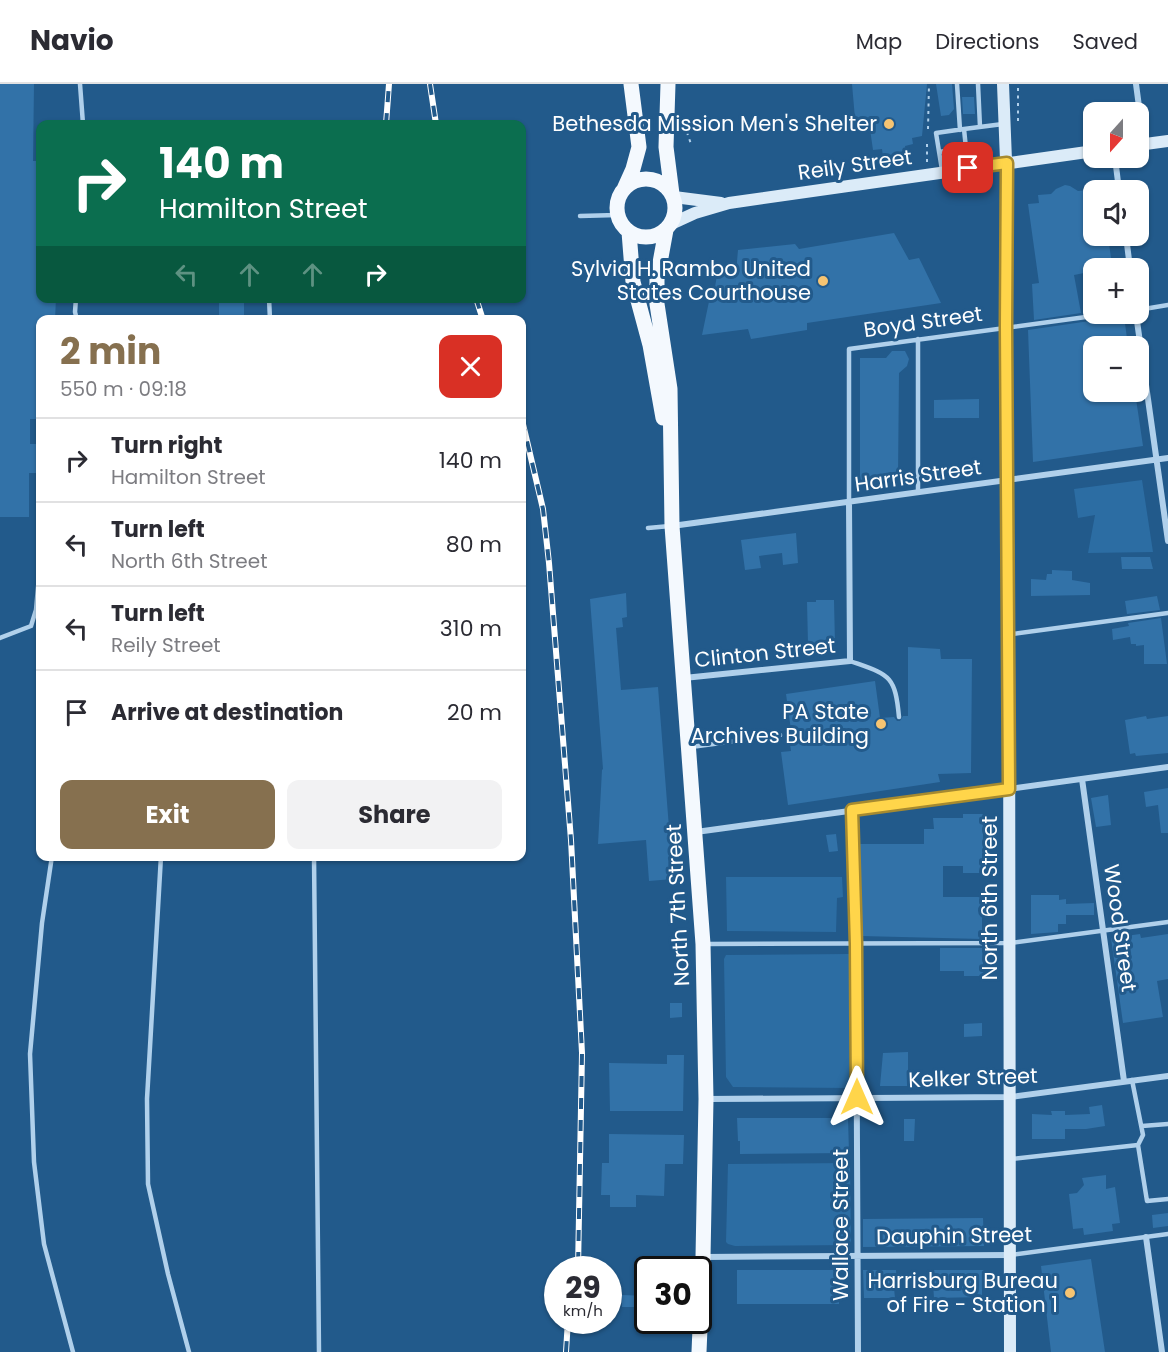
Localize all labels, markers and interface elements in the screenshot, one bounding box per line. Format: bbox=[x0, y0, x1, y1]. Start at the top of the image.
text: Navio bbox=[30, 21, 114, 60]
text: Map bbox=[856, 27, 902, 56]
text: Directions bbox=[935, 27, 1039, 56]
text: Saved bbox=[1072, 27, 1138, 56]
north arrow bbox=[1083, 102, 1149, 168]
map controls bbox=[1083, 102, 1149, 402]
place label: Bethesda Mission Men's Shelter bbox=[552, 109, 877, 138]
marker: Bethesda Mission Men's Shelter bbox=[882, 117, 896, 131]
text: 140 m bbox=[159, 134, 284, 193]
street label: Reily Street bbox=[796, 142, 914, 187]
pin bbox=[942, 142, 993, 193]
icon: right bbox=[60, 144, 138, 222]
icon: arrive bbox=[951, 151, 984, 184]
button: sound bbox=[1083, 180, 1149, 246]
text: Hamilton Street bbox=[159, 190, 368, 227]
place label: Sylvia H. Rambo United States Courthouse bbox=[571, 254, 811, 307]
icon: left bbox=[170, 258, 203, 291]
icon: ahead bbox=[233, 258, 266, 291]
icon: ahead bbox=[296, 258, 329, 291]
icon: right bbox=[359, 258, 392, 291]
button: + bbox=[1083, 258, 1149, 324]
marker: Sylvia H. Rambo United States Courthouse bbox=[816, 274, 830, 288]
street label: Boyd Street bbox=[862, 299, 984, 344]
text: 2 min bbox=[60, 326, 161, 377]
button: close bbox=[439, 335, 502, 398]
button: − bbox=[1083, 336, 1149, 402]
text: 550 m · 09:18 bbox=[60, 375, 187, 403]
text: Turn right bbox=[111, 430, 222, 461]
icon: right bbox=[60, 444, 93, 477]
text: 140 m bbox=[439, 445, 502, 476]
street label: Harris Street bbox=[853, 452, 983, 499]
text: Hamilton Street bbox=[111, 463, 266, 491]
text: Turn left bbox=[111, 514, 205, 545]
icon: left bbox=[60, 528, 93, 561]
text: 80 m bbox=[446, 529, 502, 560]
text: North 6th Street bbox=[111, 547, 267, 575]
text: Turn left bbox=[111, 598, 205, 629]
icon: left bbox=[60, 612, 93, 645]
text: 310 m bbox=[440, 613, 502, 644]
text: Reily Street bbox=[111, 631, 221, 659]
street label: Clinton Street bbox=[693, 631, 837, 674]
icon: arrive bbox=[60, 696, 93, 729]
text: Arrive at destination bbox=[111, 697, 343, 728]
text: 20 m bbox=[447, 697, 502, 728]
place label: PA State Archives Building bbox=[691, 697, 869, 750]
marker: PA State Archives Building bbox=[874, 717, 888, 731]
button: Exit bbox=[60, 780, 275, 849]
button: Share bbox=[287, 780, 502, 849]
street label: North 6th Street bbox=[975, 816, 1004, 980]
street label: North 7th Street bbox=[659, 823, 696, 987]
street label: Wood Street bbox=[1097, 862, 1144, 994]
street label: Kelker Street bbox=[908, 1061, 1038, 1094]
position arrow bbox=[825, 1065, 889, 1129]
street label: Wallace Street bbox=[826, 1149, 855, 1301]
street label: Dauphin Street bbox=[876, 1220, 1032, 1251]
speed limit sign: 30 bbox=[634, 1256, 712, 1334]
text: 29 bbox=[565, 1266, 601, 1309]
place label: Harrisburg Bureau of Fire - Station 1 bbox=[867, 1266, 1058, 1319]
marker: Harrisburg Bureau of Fire - Station 1 bbox=[1063, 1286, 1077, 1300]
text: km/h bbox=[563, 1300, 603, 1321]

